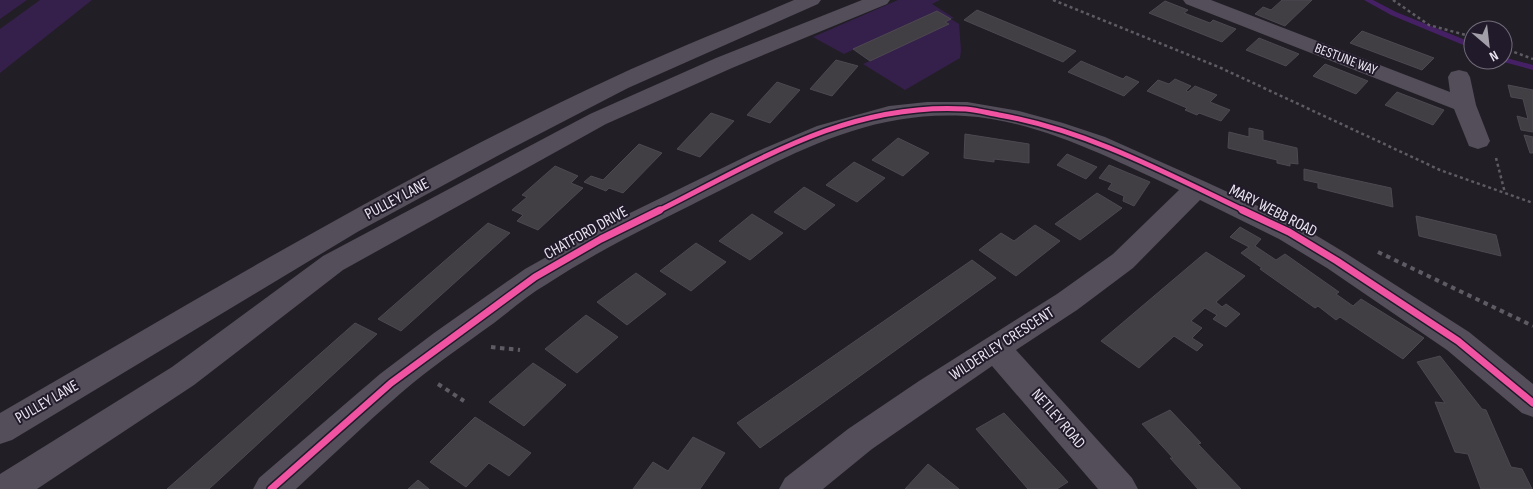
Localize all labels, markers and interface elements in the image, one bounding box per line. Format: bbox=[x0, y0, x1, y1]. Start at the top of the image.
north arrow bbox=[1463, 20, 1513, 70]
street label: BESTUNE WAY bbox=[1312, 39, 1380, 79]
text: N bbox=[1487, 47, 1501, 65]
street label: PULLEY LANE bbox=[362, 174, 432, 224]
street label: MARY WEBB ROAD bbox=[1226, 181, 1320, 241]
street label: CHATFORD DRIVE bbox=[541, 202, 631, 264]
street label: WILDERLEY CRESCENT bbox=[946, 303, 1058, 385]
street label: PULLEY LANE bbox=[12, 376, 82, 428]
street label: NETLEY ROAD bbox=[1027, 385, 1089, 453]

